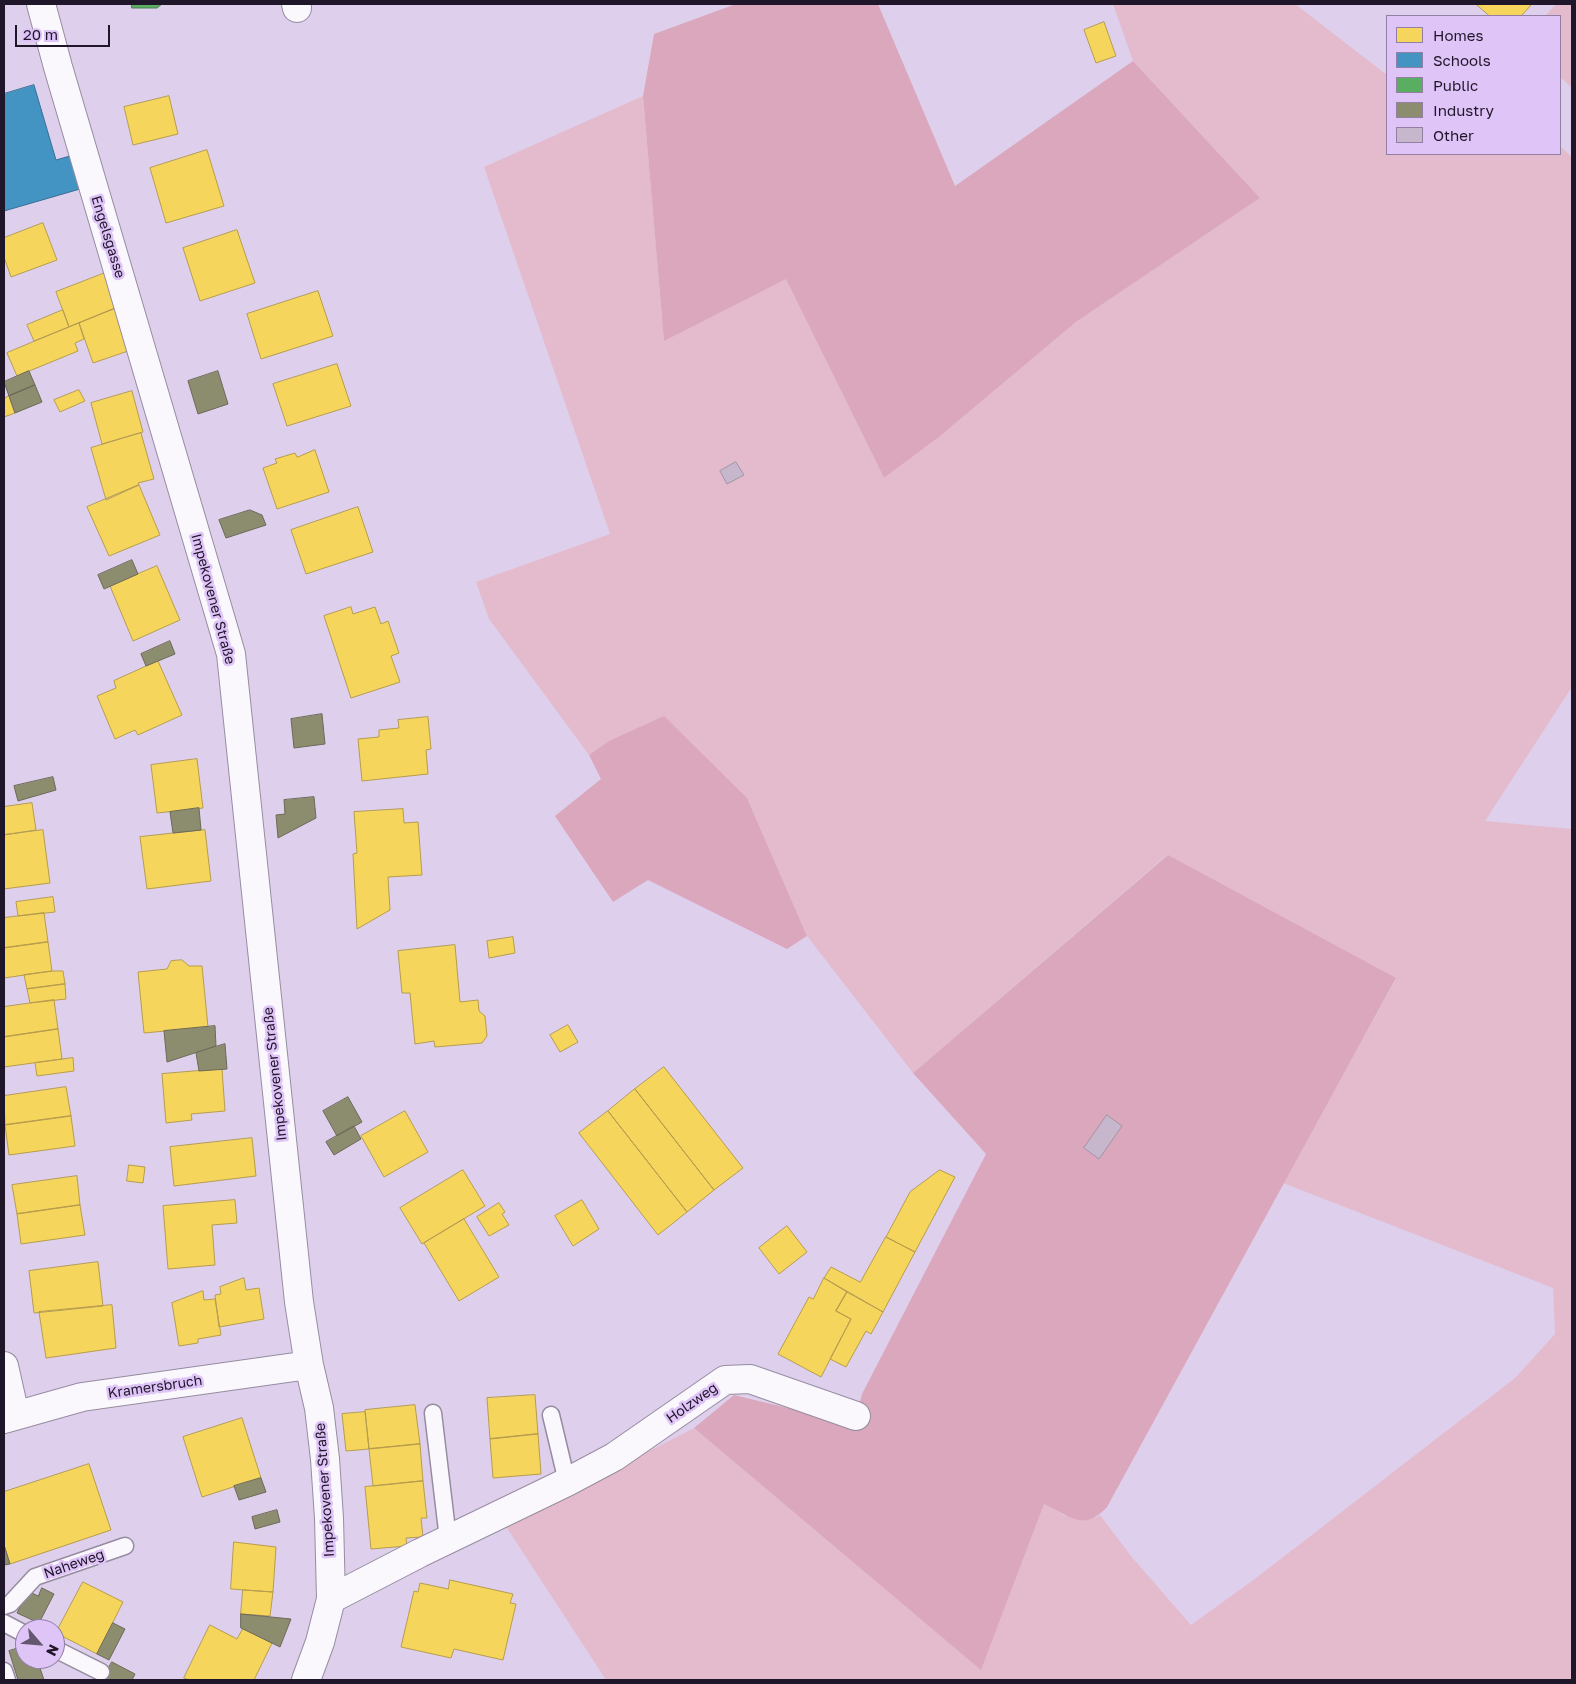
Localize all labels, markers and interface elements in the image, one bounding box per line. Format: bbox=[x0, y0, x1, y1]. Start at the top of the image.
scale bar bbox=[18, 15, 112, 47]
legend bbox=[1386, 15, 1561, 155]
text: 20 m bbox=[23, 25, 58, 43]
text: Homes bbox=[1433, 26, 1483, 44]
text: Schools bbox=[1433, 51, 1491, 69]
text: Public bbox=[1433, 76, 1478, 94]
text: Industry bbox=[1433, 101, 1494, 119]
text: Other bbox=[1433, 126, 1474, 144]
street label: Engelsgasse bbox=[88, 194, 128, 280]
street label: Impekovener Straße bbox=[187, 532, 239, 666]
street label: Impekovener Straße bbox=[260, 1006, 290, 1142]
street label: Kramersbruch bbox=[107, 1372, 203, 1402]
street label: Holzweg bbox=[663, 1379, 721, 1427]
street label: Impekovener Straße bbox=[312, 1422, 338, 1558]
street label: Naheweg bbox=[41, 1546, 107, 1582]
north arrow bbox=[15, 1619, 65, 1669]
text: N bbox=[43, 1642, 63, 1659]

